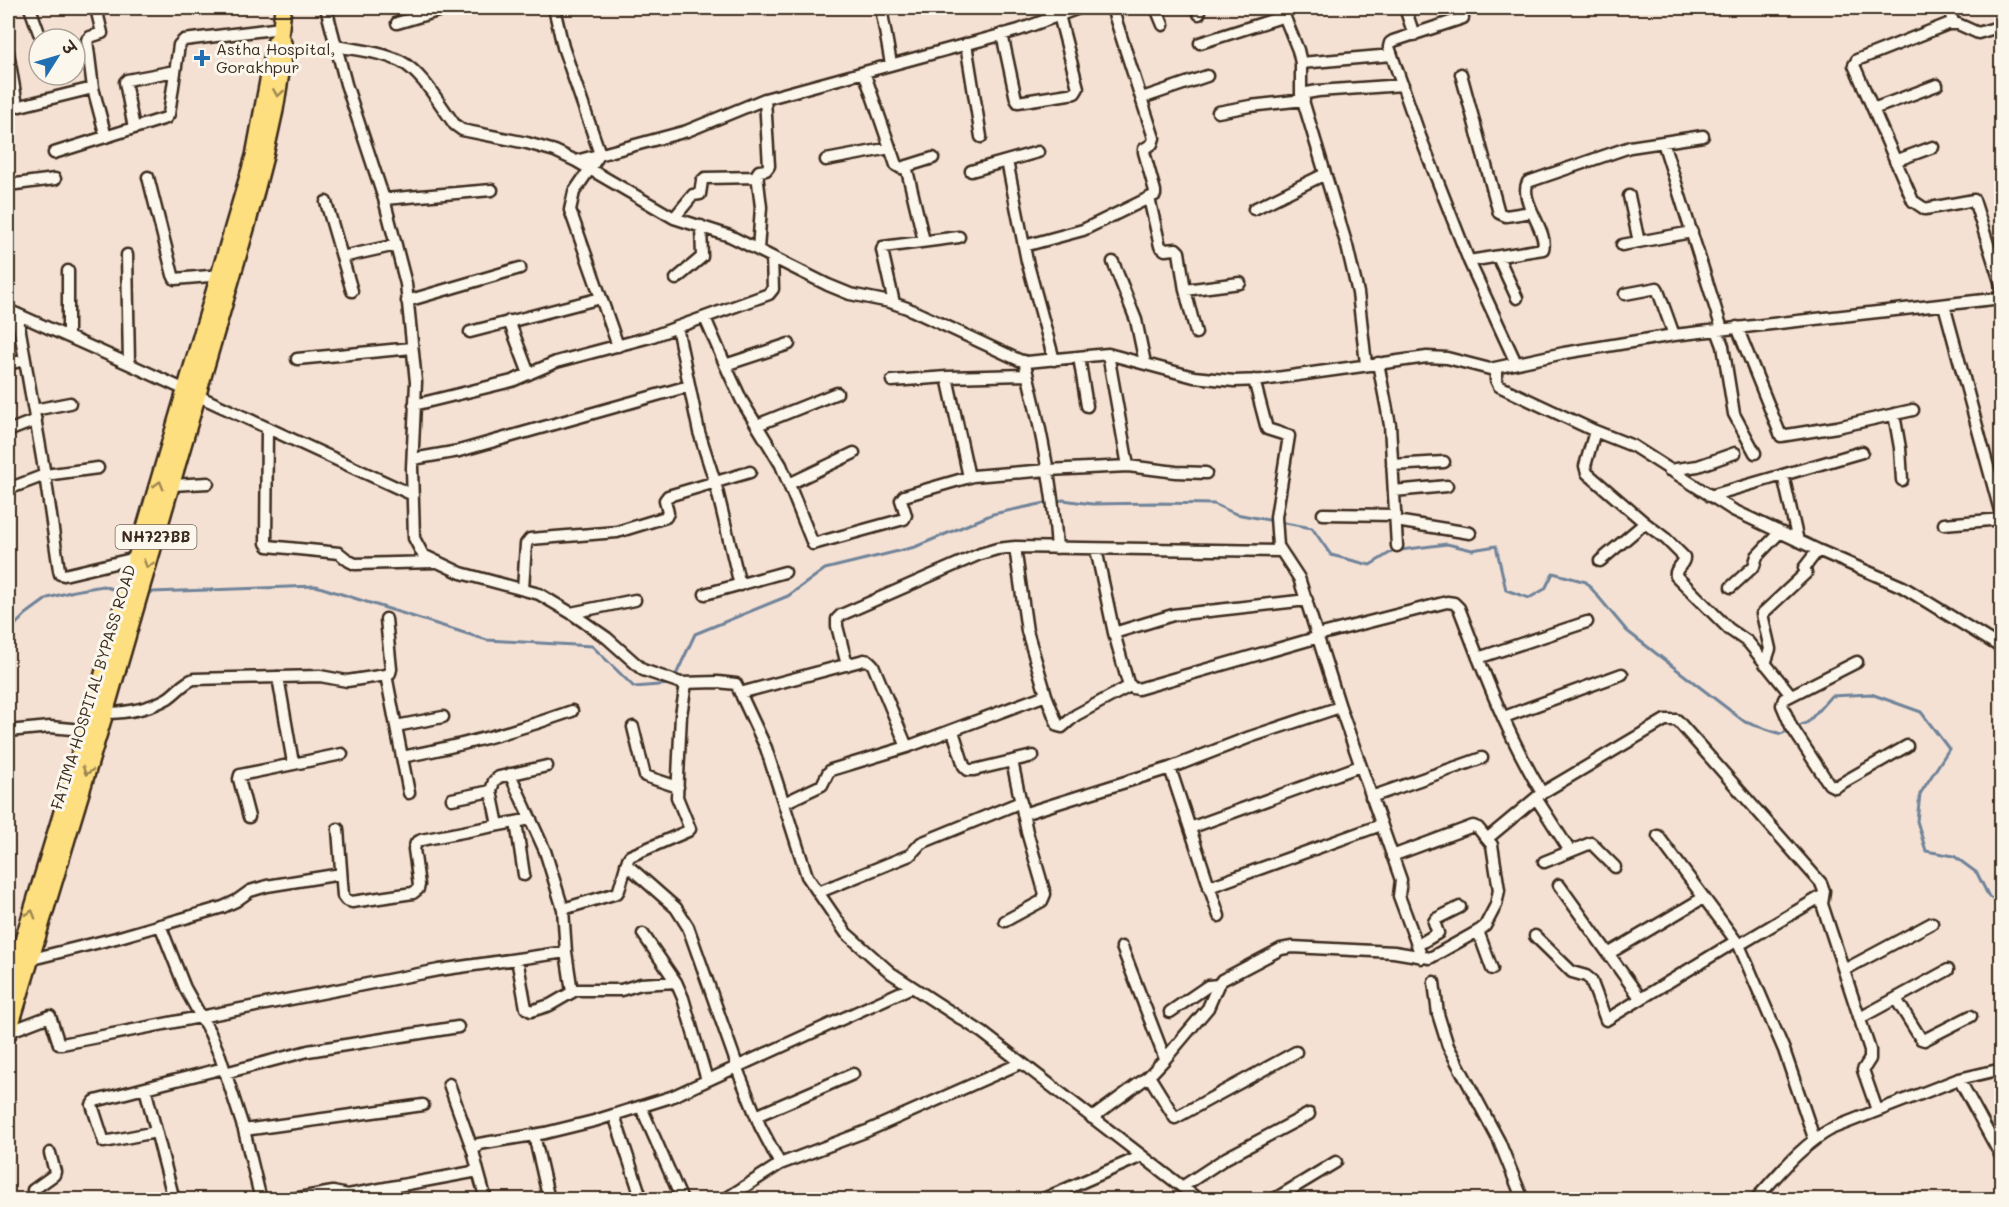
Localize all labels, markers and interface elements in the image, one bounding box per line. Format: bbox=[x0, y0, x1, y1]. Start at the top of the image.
north arrow bbox=[27, 27, 87, 87]
text: उ bbox=[57, 36, 82, 59]
place label: Astha Hospital, Gorakhpur bbox=[216, 38, 335, 77]
marker: Astha Hospital, Gorakhpur bbox=[193, 49, 211, 67]
one-way arrow bbox=[272, 88, 285, 98]
one-way arrow bbox=[152, 480, 164, 491]
road number: NH727BB bbox=[116, 525, 196, 549]
one-way arrow bbox=[143, 558, 155, 569]
street label: FATIMA HOSPITAL BYPASS ROAD bbox=[45, 562, 140, 812]
one-way arrow bbox=[82, 765, 94, 776]
one-way arrow bbox=[24, 909, 36, 920]

